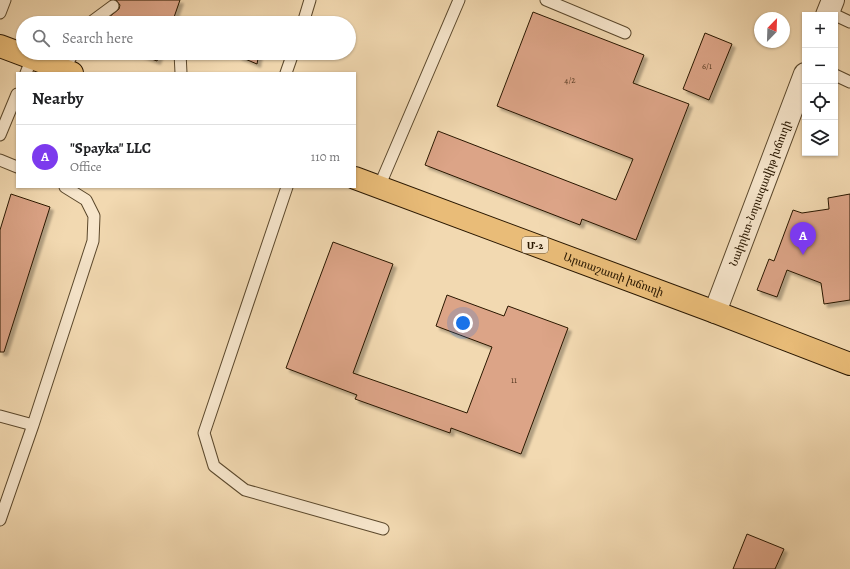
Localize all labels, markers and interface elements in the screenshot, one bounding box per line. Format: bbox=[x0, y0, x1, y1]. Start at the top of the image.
north arrow bbox=[754, 12, 790, 48]
map controls bbox=[802, 12, 838, 156]
button: + bbox=[802, 12, 838, 48]
search box bbox=[16, 16, 356, 60]
icon: search bbox=[30, 27, 52, 49]
text: Search here bbox=[62, 28, 133, 48]
button: − bbox=[802, 48, 838, 84]
house number: 6/1 bbox=[702, 60, 712, 72]
house number: 4/2 bbox=[564, 74, 576, 86]
button: locate bbox=[802, 84, 838, 120]
text: Nearby bbox=[32, 87, 83, 110]
street label: Նաիրիտ-Նորագավիթ խճուղի bbox=[726, 118, 795, 268]
button: layers bbox=[802, 120, 838, 156]
text: "Spayka" LLC bbox=[70, 138, 151, 158]
text: A bbox=[41, 148, 49, 165]
text: 110 m bbox=[311, 148, 340, 165]
text: Office bbox=[70, 158, 102, 175]
pin: A bbox=[790, 222, 816, 255]
road number: Մ-2 bbox=[522, 237, 548, 253]
street label: Արտաշատի խճուղի bbox=[561, 249, 666, 300]
your location bbox=[453, 313, 473, 333]
house number: 11 bbox=[511, 374, 517, 386]

